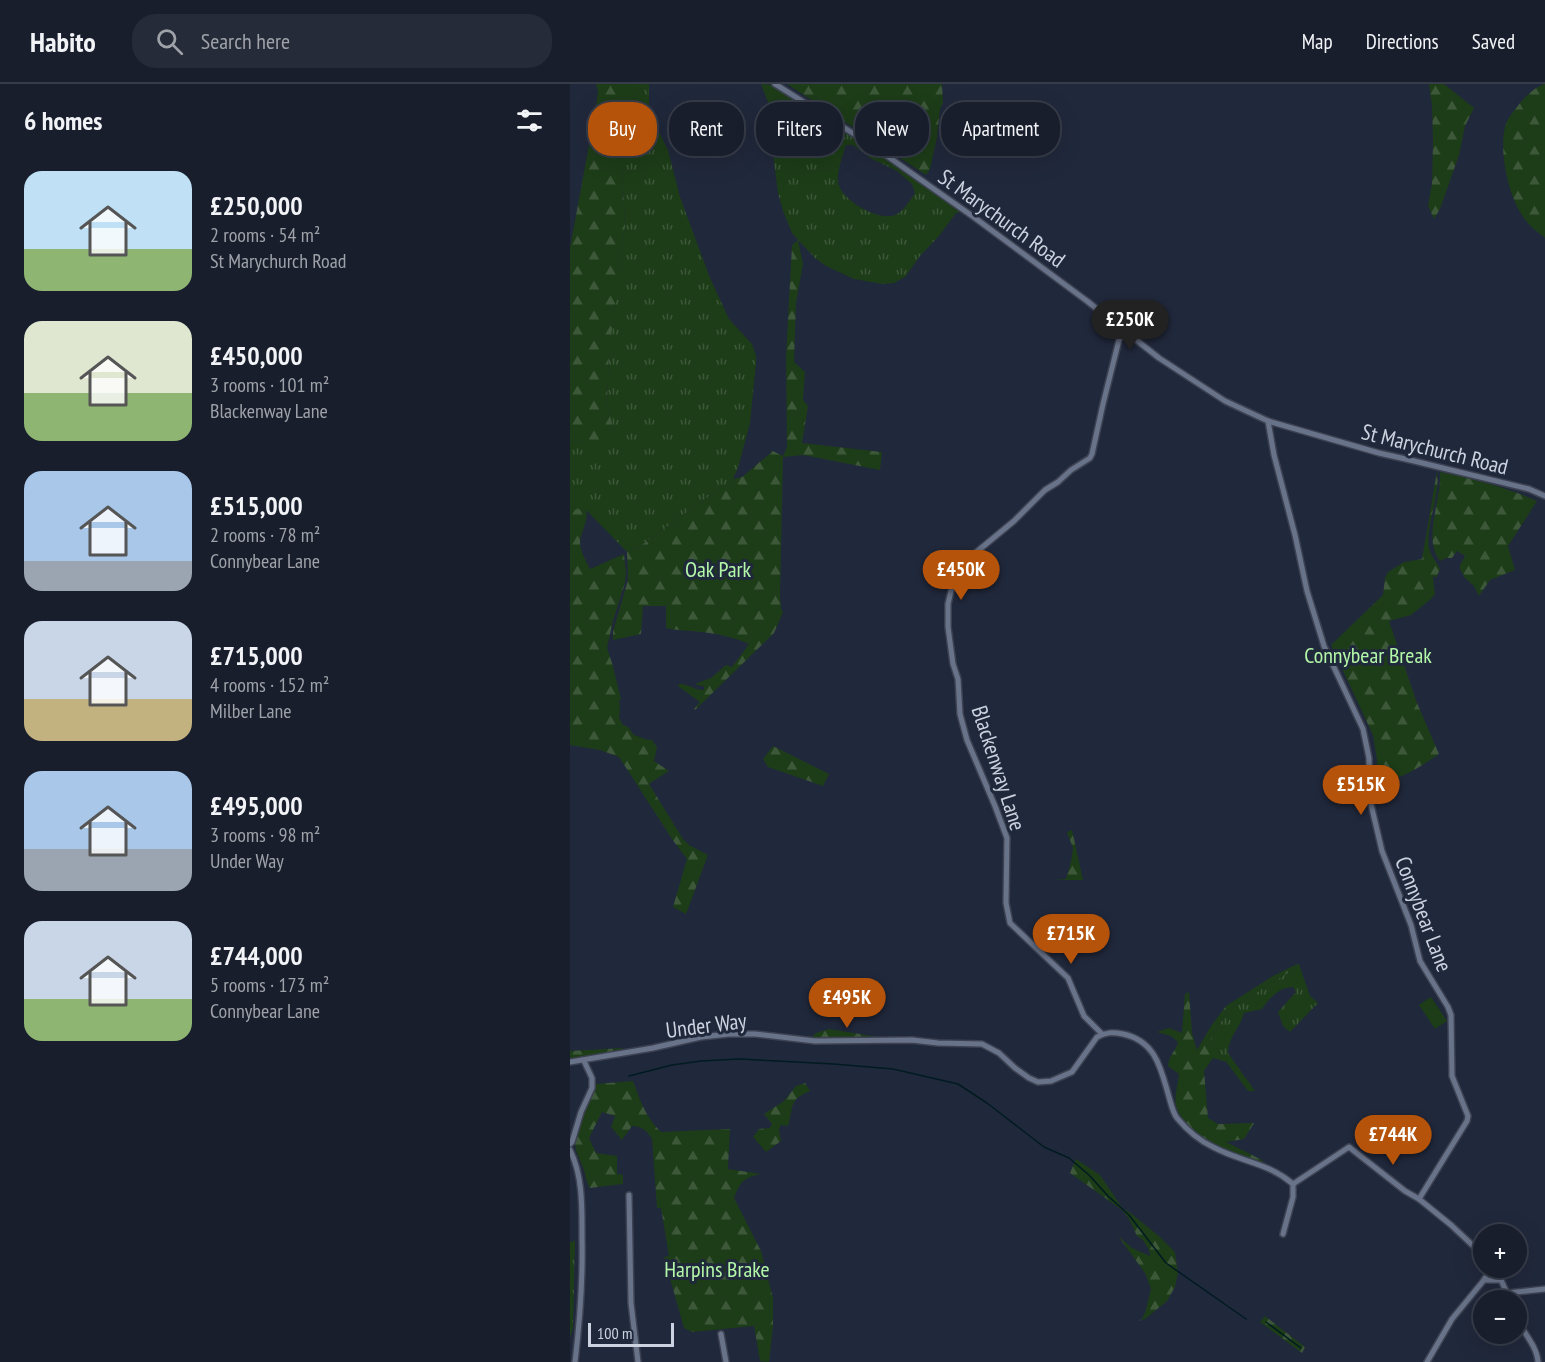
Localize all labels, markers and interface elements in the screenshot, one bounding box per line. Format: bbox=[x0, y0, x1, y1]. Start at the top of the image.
search box bbox=[132, 14, 552, 68]
text: Habito bbox=[30, 23, 96, 60]
icon: search bbox=[153, 25, 186, 58]
text: Search here bbox=[201, 27, 290, 55]
text: Map bbox=[1302, 28, 1333, 55]
text: Directions bbox=[1366, 28, 1439, 55]
text: Saved bbox=[1472, 28, 1515, 55]
chip: Buy bbox=[588, 102, 657, 156]
chip: Rent bbox=[669, 102, 744, 156]
chip: Filters bbox=[756, 102, 843, 156]
chip: New bbox=[855, 102, 929, 156]
chip: Apartment bbox=[941, 102, 1060, 156]
text: 6 homes bbox=[24, 104, 102, 137]
icon: filters bbox=[513, 104, 546, 137]
street label: St Marychurch Road bbox=[933, 163, 1071, 273]
text: £250,000 bbox=[210, 189, 303, 222]
icon: home bbox=[72, 195, 144, 267]
text: 2 rooms · 54 m² bbox=[210, 222, 320, 248]
text: St Marychurch Road bbox=[210, 248, 346, 274]
pin: £250K bbox=[1088, 300, 1172, 351]
text: £250K bbox=[1106, 306, 1154, 332]
text: £450,000 bbox=[210, 339, 303, 372]
icon: home bbox=[72, 345, 144, 417]
text: 3 rooms · 101 m² bbox=[210, 372, 329, 398]
text: Blackenway Lane bbox=[210, 398, 328, 424]
street label: St Marychurch Road bbox=[1359, 417, 1511, 481]
text: £515,000 bbox=[210, 489, 303, 522]
icon: home bbox=[72, 495, 144, 567]
text: 2 rooms · 78 m² bbox=[210, 522, 320, 548]
text: Connybear Lane bbox=[210, 548, 320, 574]
pin: £450K bbox=[919, 550, 1003, 601]
park label: Oak Park bbox=[685, 555, 752, 583]
text: £450K bbox=[937, 556, 985, 582]
text: £715,000 bbox=[210, 639, 303, 672]
park label: Connybear Break bbox=[1304, 641, 1432, 669]
icon: home bbox=[72, 645, 144, 717]
text: 4 rooms · 152 m² bbox=[210, 672, 329, 698]
text: Milber Lane bbox=[210, 698, 291, 724]
street label: Blackenway Lane bbox=[966, 702, 1032, 834]
pin: £515K bbox=[1319, 765, 1403, 816]
text: £515K bbox=[1337, 771, 1385, 797]
text: £495,000 bbox=[210, 789, 303, 822]
icon: home bbox=[72, 795, 144, 867]
text: 3 rooms · 98 m² bbox=[210, 822, 320, 848]
text: Under Way bbox=[210, 848, 284, 874]
street label: Connybear Lane bbox=[1389, 852, 1459, 976]
pin: £715K bbox=[1029, 914, 1113, 965]
text: £715K bbox=[1047, 920, 1095, 946]
text: £744,000 bbox=[210, 939, 303, 972]
icon: home bbox=[72, 945, 144, 1017]
text: 5 rooms · 173 m² bbox=[210, 972, 329, 998]
pin: £495K bbox=[805, 978, 889, 1029]
text: £495K bbox=[823, 984, 871, 1010]
text: Connybear Lane bbox=[210, 998, 320, 1024]
street label: Under Way bbox=[664, 1006, 749, 1044]
pin: £744K bbox=[1351, 1115, 1435, 1166]
text: £744K bbox=[1369, 1121, 1417, 1147]
map controls bbox=[1473, 1224, 1527, 1344]
button: + bbox=[1473, 1224, 1527, 1278]
park label: Harpins Brake bbox=[664, 1255, 770, 1283]
button: − bbox=[1473, 1290, 1527, 1344]
scale bar bbox=[588, 1320, 674, 1348]
text: 100 m bbox=[597, 1323, 632, 1343]

